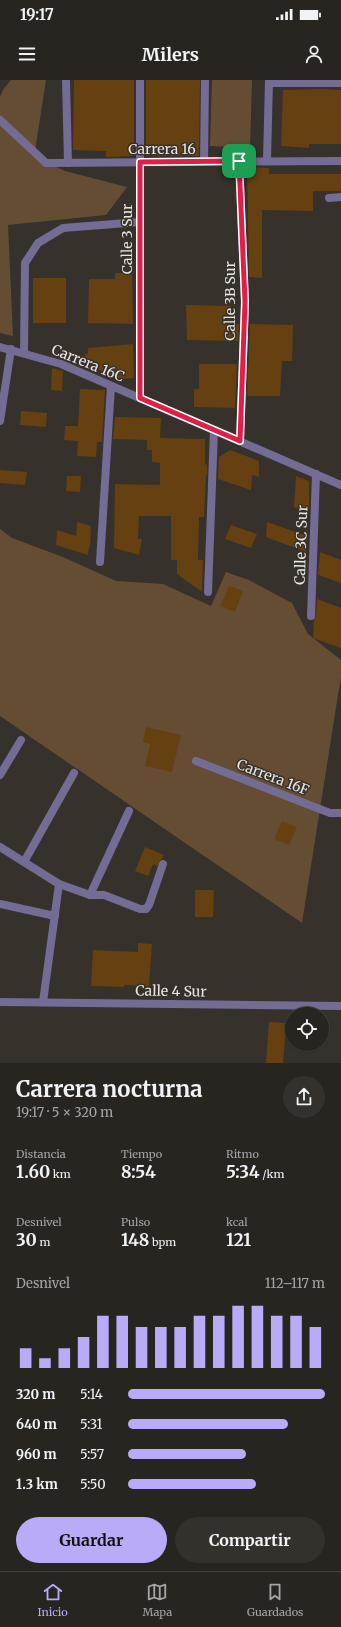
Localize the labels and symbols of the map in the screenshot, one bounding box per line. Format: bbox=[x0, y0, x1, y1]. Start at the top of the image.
street label: Carrera 16 bbox=[128, 140, 196, 158]
pin bbox=[222, 144, 256, 178]
street label: Calle 3 Sur bbox=[118, 204, 136, 274]
street label: Calle 3B Sur bbox=[221, 261, 239, 341]
street label: Carrera 16C bbox=[49, 340, 127, 386]
street label: Calle 3C Sur bbox=[291, 505, 311, 585]
street label: Carrera 16F bbox=[234, 755, 312, 799]
street label: Calle 4 Sur bbox=[135, 981, 207, 1001]

